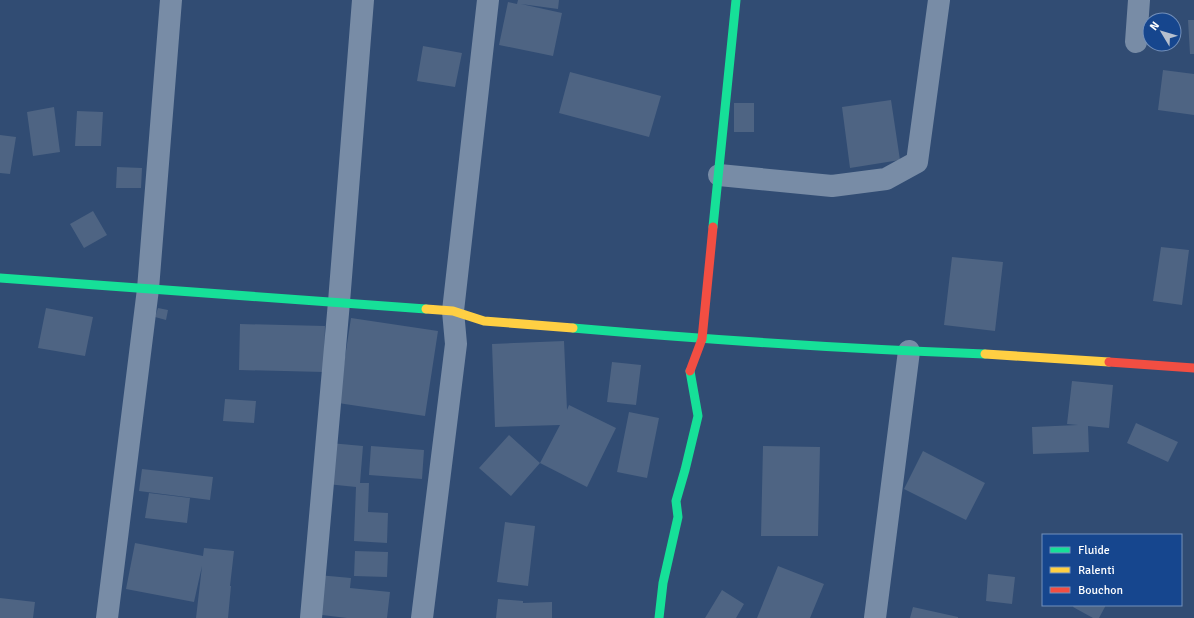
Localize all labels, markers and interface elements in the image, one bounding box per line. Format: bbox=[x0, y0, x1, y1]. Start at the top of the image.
north arrow bbox=[1142, 12, 1182, 52]
text: N bbox=[1147, 19, 1162, 33]
legend bbox=[1042, 534, 1182, 606]
text: Fluide bbox=[1078, 543, 1110, 558]
text: Ralenti bbox=[1078, 563, 1115, 578]
text: Bouchon bbox=[1078, 583, 1123, 598]

